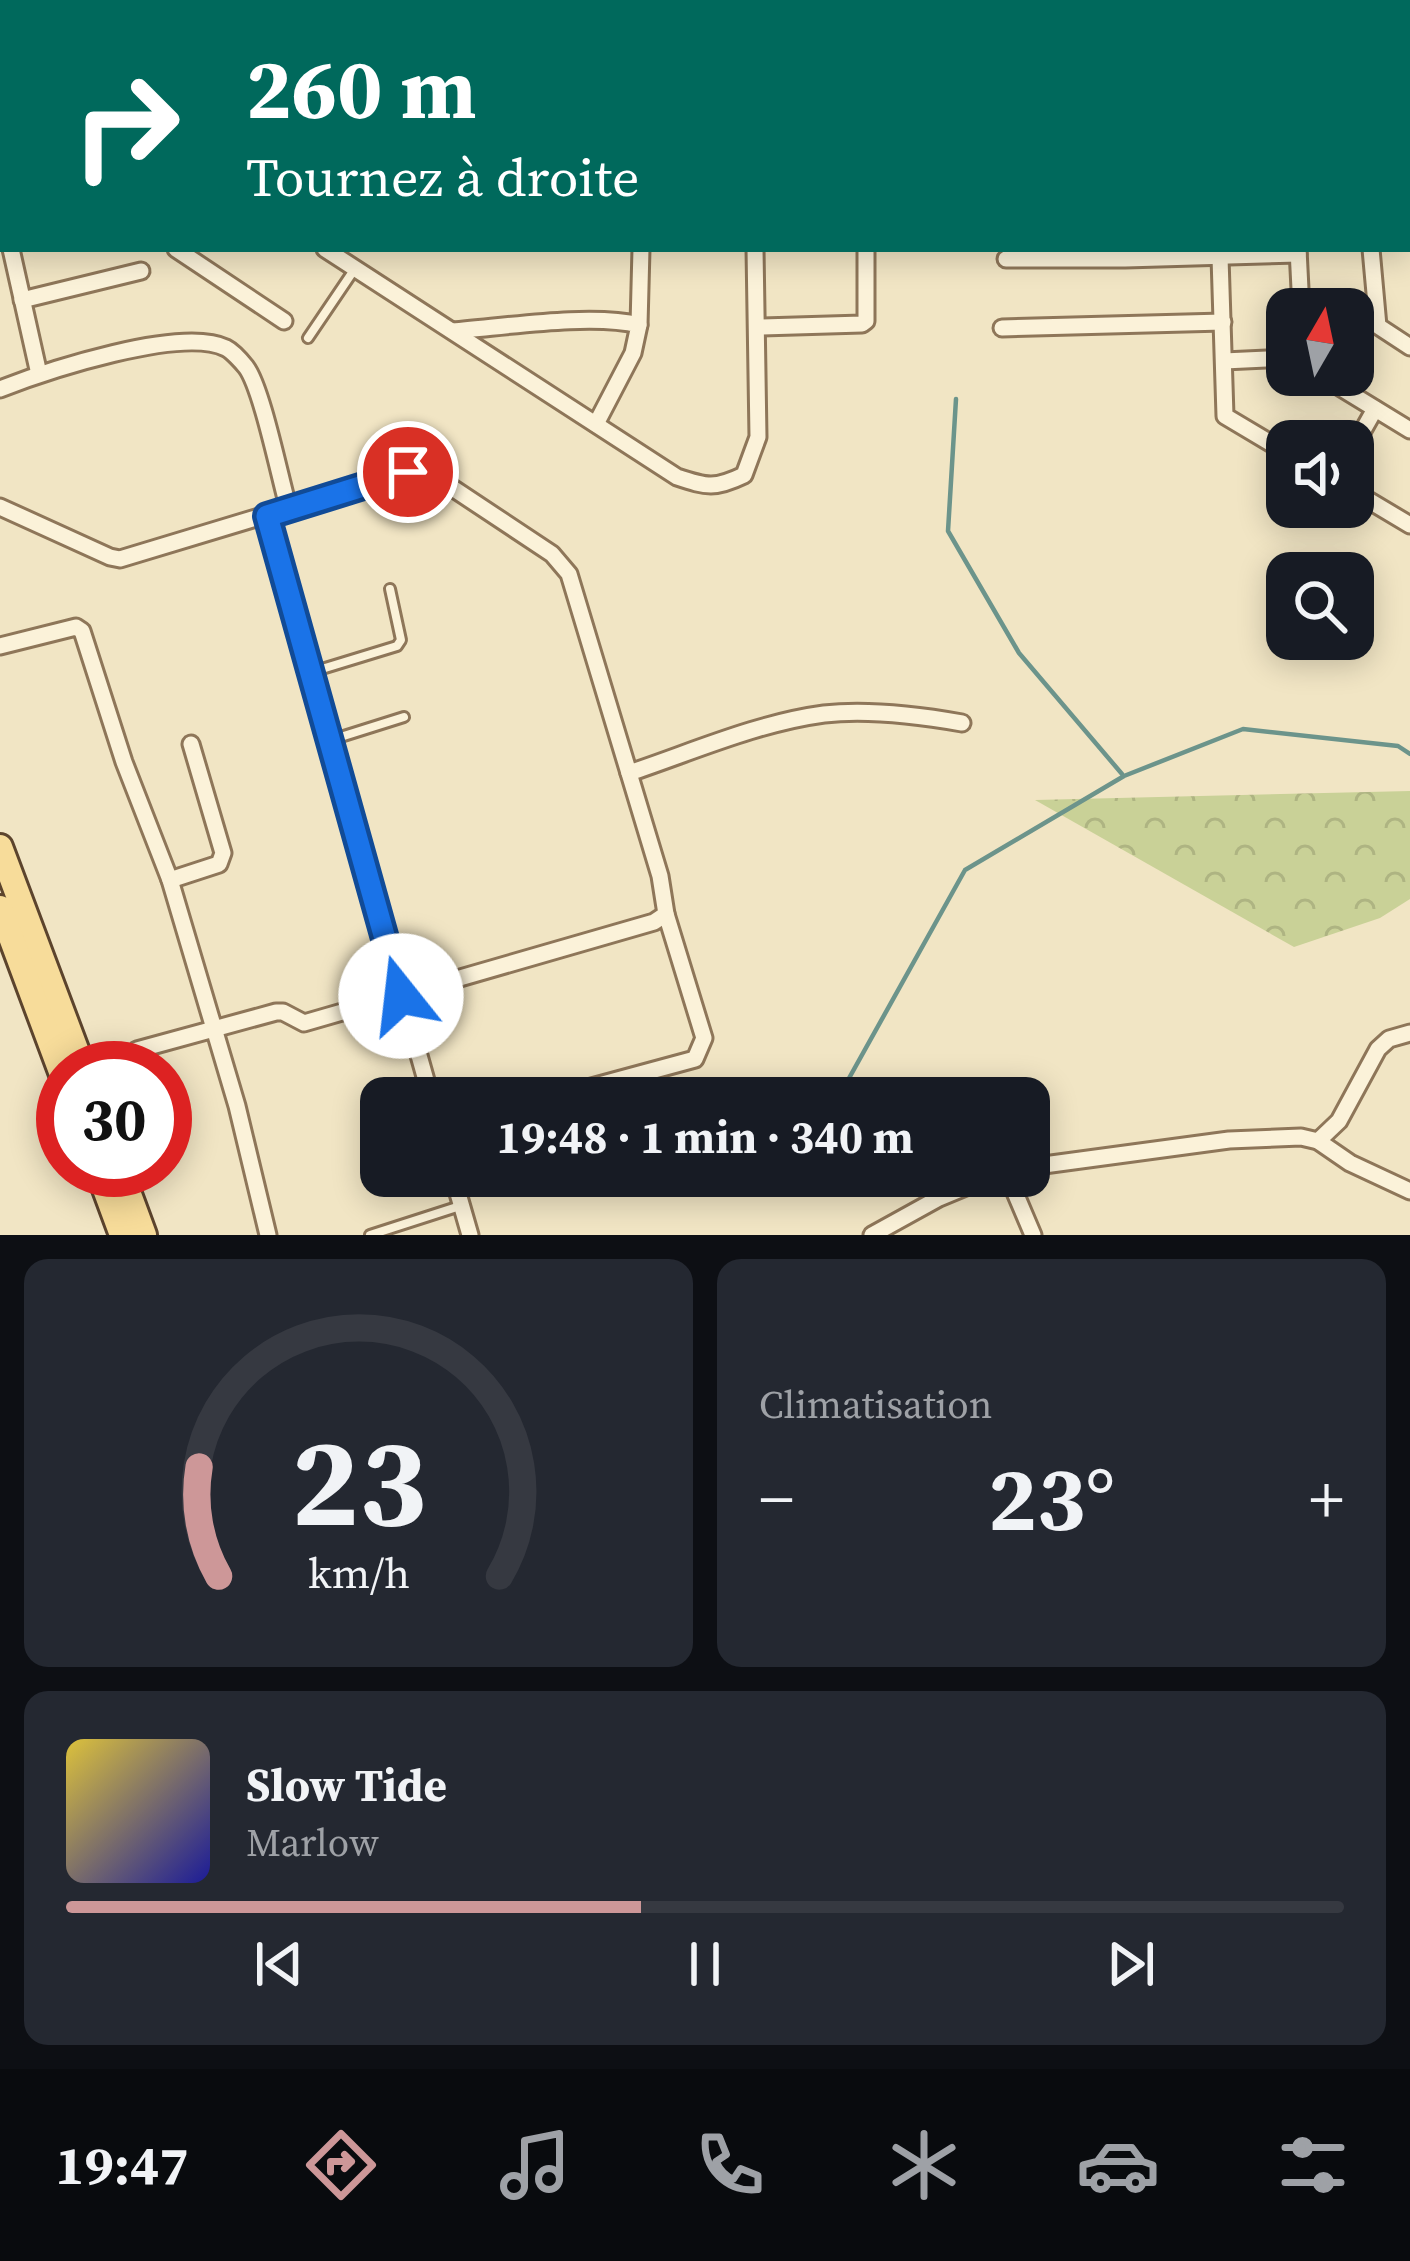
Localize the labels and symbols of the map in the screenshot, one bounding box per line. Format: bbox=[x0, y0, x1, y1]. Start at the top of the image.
north arrow bbox=[1266, 288, 1374, 396]
pin bbox=[357, 421, 459, 523]
position arrow bbox=[338, 933, 464, 1059]
speed limit sign: 30 bbox=[36, 1041, 192, 1197]

